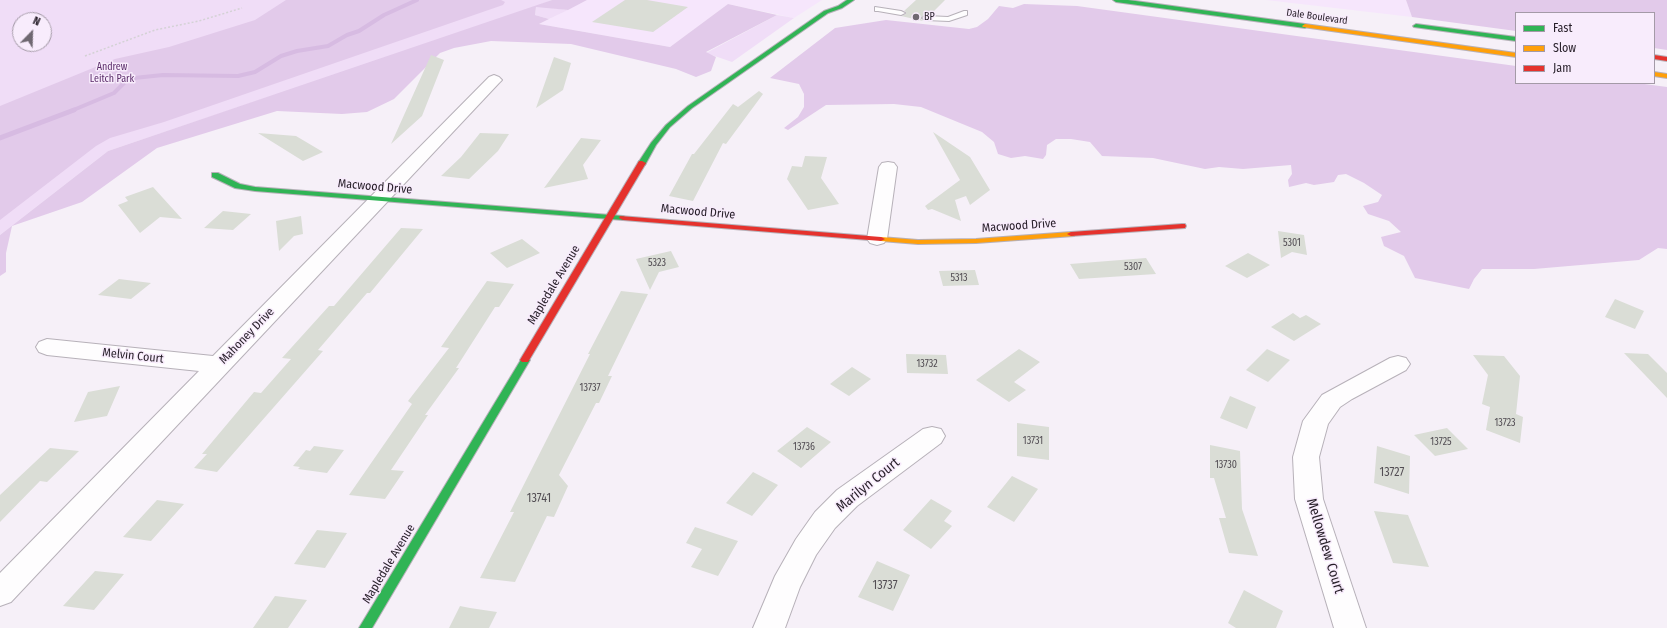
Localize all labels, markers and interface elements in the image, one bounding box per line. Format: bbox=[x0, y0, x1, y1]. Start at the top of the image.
street label: Dale Boulevard bbox=[1286, 7, 1348, 27]
place label: BP bbox=[924, 11, 935, 23]
north arrow bbox=[12, 12, 52, 52]
marker: BP bbox=[911, 12, 921, 22]
legend bbox=[1515, 12, 1655, 84]
text: N bbox=[31, 14, 42, 29]
text: Fast bbox=[1553, 21, 1572, 35]
text: Slow bbox=[1553, 41, 1576, 55]
park label: Andrew Leitch Park bbox=[90, 61, 134, 84]
text: Jam bbox=[1553, 61, 1571, 75]
street label: Macwood Drive bbox=[337, 177, 413, 197]
street label: Macwood Drive bbox=[660, 202, 736, 222]
street label: Macwood Drive bbox=[981, 216, 1057, 236]
house number: 5301 bbox=[1283, 237, 1301, 249]
street label: Mapledale Avenue bbox=[525, 243, 583, 327]
house number: 5323 bbox=[648, 257, 666, 269]
house number: 5307 bbox=[1124, 261, 1142, 273]
house number: 5313 bbox=[950, 272, 968, 284]
street label: Mahoney Drive bbox=[217, 305, 277, 367]
street label: Melvin Court bbox=[102, 346, 164, 366]
house number: 13732 bbox=[916, 358, 938, 370]
house number: 13737 bbox=[580, 382, 600, 394]
house number: 13723 bbox=[1494, 417, 1516, 429]
house number: 13731 bbox=[1023, 435, 1043, 447]
house number: 13725 bbox=[1430, 436, 1452, 448]
house number: 13736 bbox=[793, 441, 815, 453]
street label: Marilyn Court bbox=[833, 454, 903, 516]
house number: 13730 bbox=[1215, 459, 1237, 471]
house number: 13727 bbox=[1380, 466, 1404, 480]
house number: 13741 bbox=[527, 492, 551, 506]
street label: Mellowdew Court bbox=[1303, 496, 1347, 596]
street label: Mapledale Avenue bbox=[360, 522, 418, 606]
house number: 13737 bbox=[872, 579, 898, 593]

